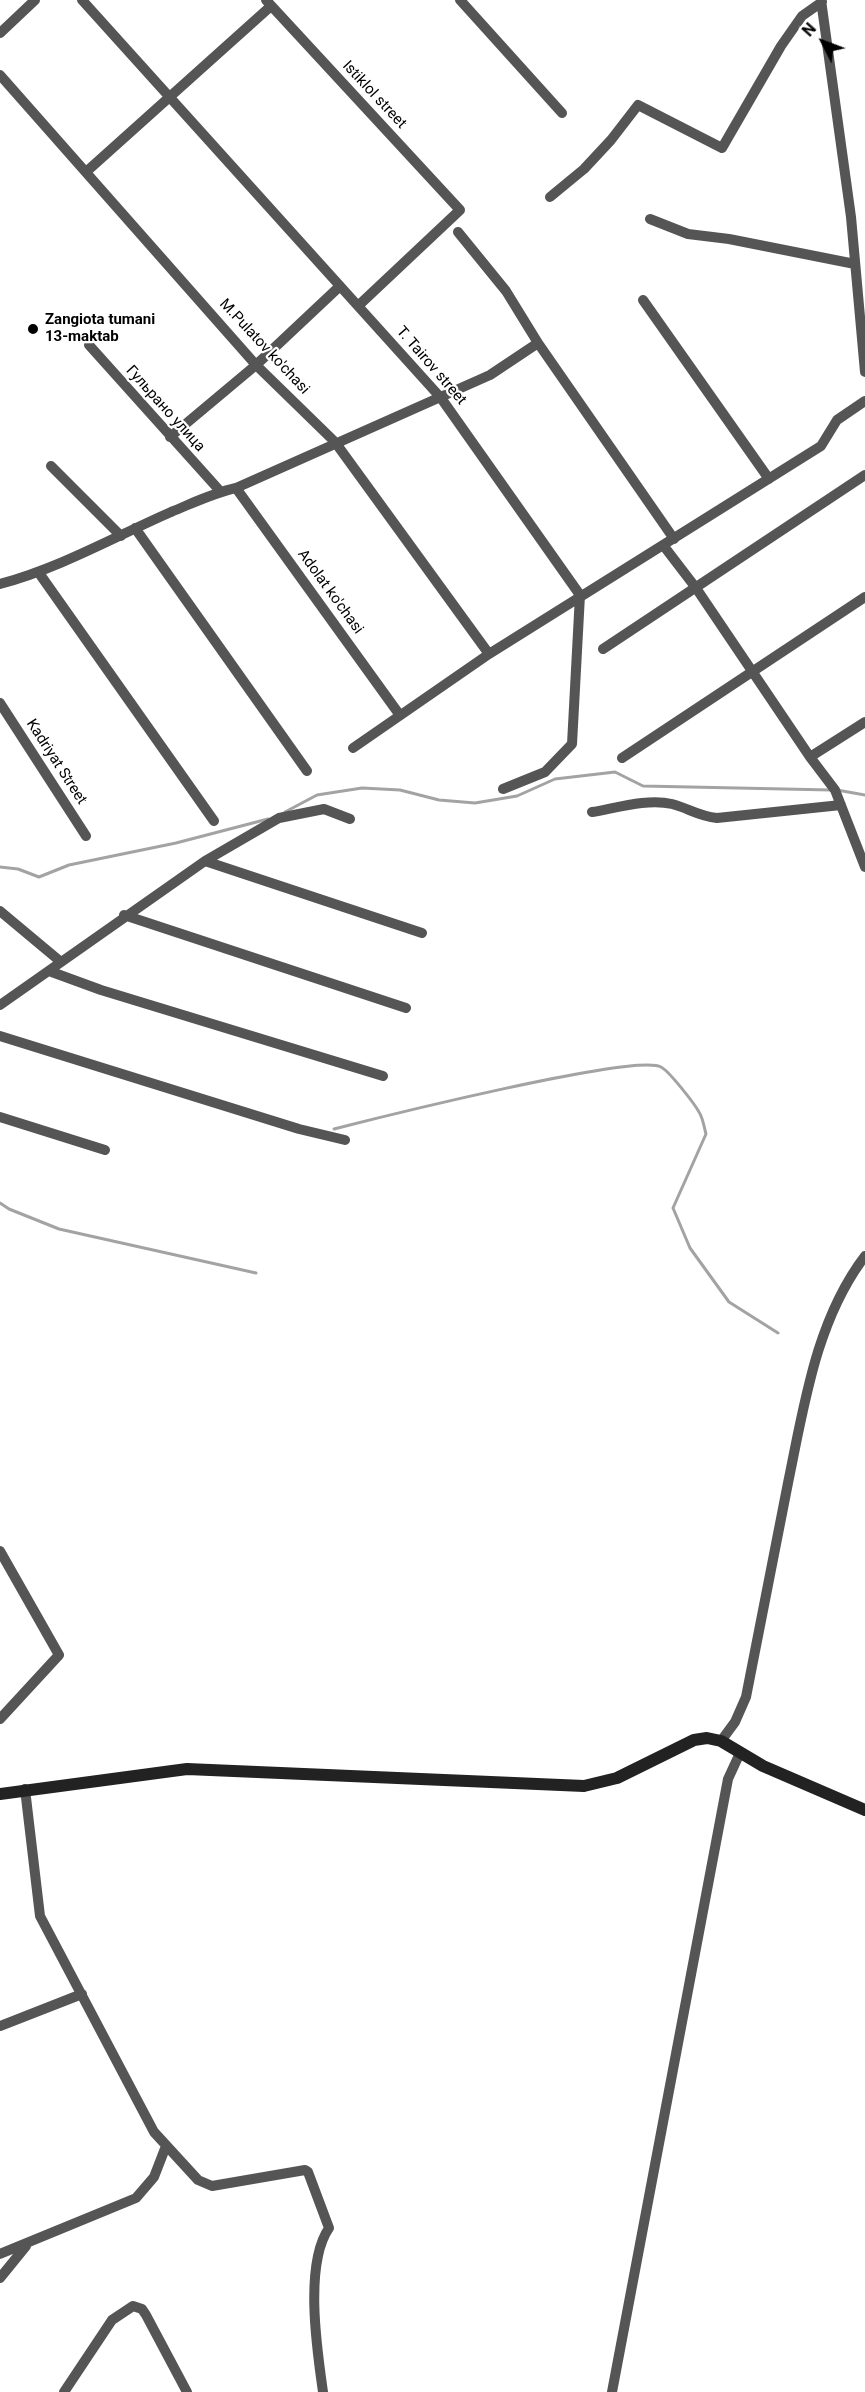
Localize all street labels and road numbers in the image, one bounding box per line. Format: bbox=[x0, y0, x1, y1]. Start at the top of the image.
street label: Istiklol street bbox=[338, 57, 410, 133]
street label: M.Pulatov ko'chasi bbox=[215, 296, 313, 398]
street label: T. Tairov street bbox=[392, 323, 470, 409]
street label: Гульрано улица bbox=[122, 362, 208, 456]
street label: Adolat ko'chasi bbox=[293, 546, 367, 638]
street label: Kadriyat Street bbox=[22, 716, 90, 808]

